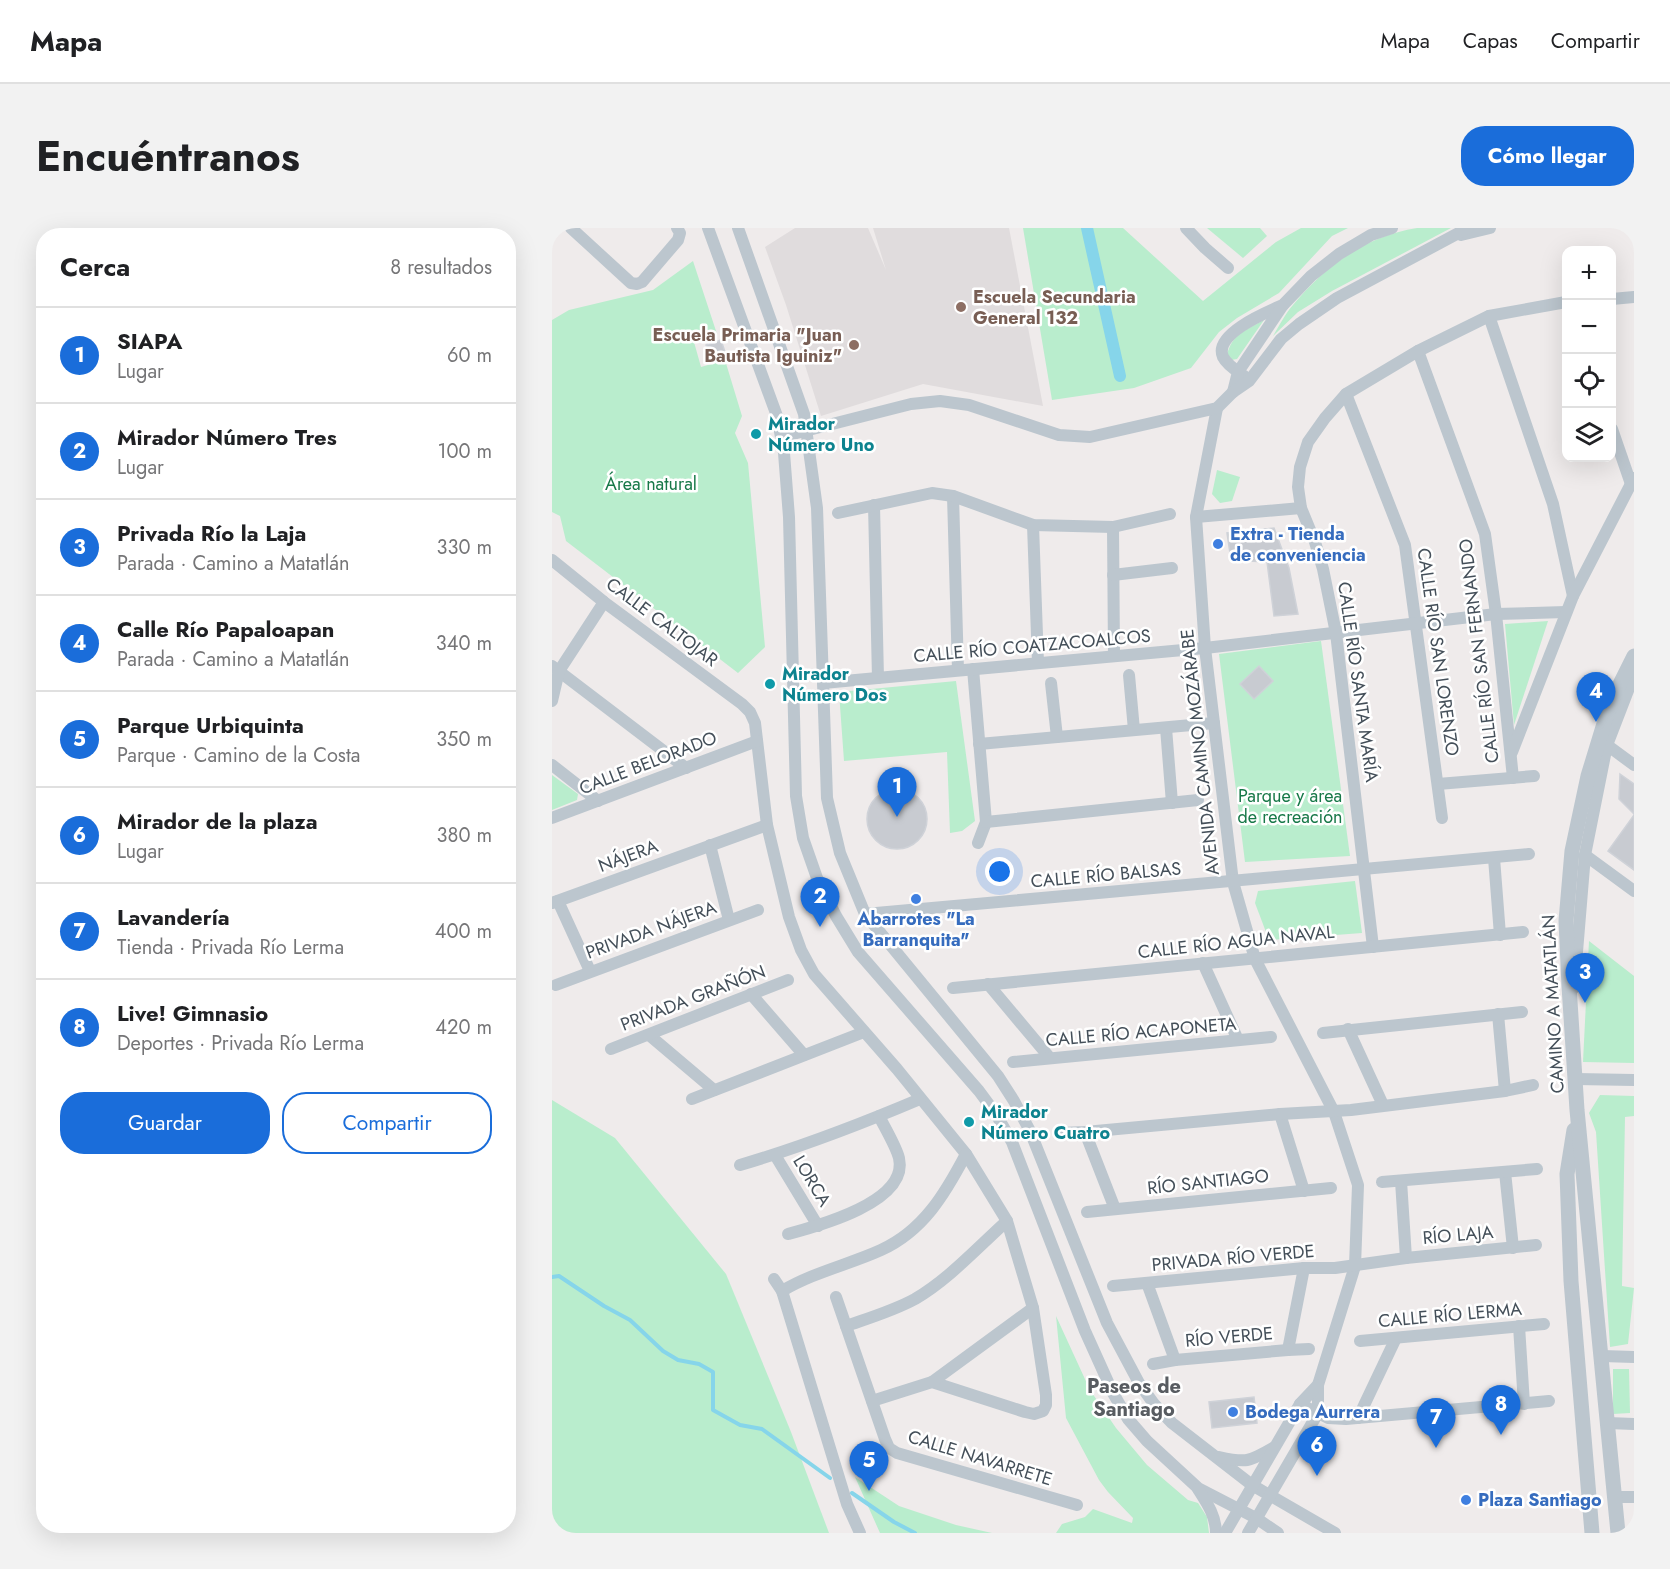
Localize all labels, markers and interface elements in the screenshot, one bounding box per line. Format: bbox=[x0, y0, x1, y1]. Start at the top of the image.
text: Mapa bbox=[30, 21, 102, 62]
text: Mapa bbox=[1381, 26, 1430, 56]
text: Capas bbox=[1463, 26, 1518, 56]
text: Compartir bbox=[1551, 26, 1640, 56]
text: Encuéntranos bbox=[36, 126, 300, 187]
button: Cómo llegar bbox=[1461, 126, 1634, 186]
map controls bbox=[1562, 246, 1616, 462]
button: + bbox=[1562, 246, 1616, 300]
text: Cerca bbox=[60, 248, 130, 286]
text: 8 resultados bbox=[390, 253, 492, 282]
place label: Escuela Secundaria General 132 bbox=[973, 284, 1136, 331]
marker: Escuela Secundaria General 132 bbox=[954, 300, 968, 314]
button: − bbox=[1562, 300, 1616, 354]
place label: Escuela Primaria "Juan Bautista Iguiniz" bbox=[653, 322, 842, 369]
text: SIAPA bbox=[117, 325, 182, 357]
marker: Escuela Primaria "Juan Bautista Iguiniz" bbox=[847, 338, 861, 352]
text: 1 bbox=[74, 341, 85, 370]
text: 60 m bbox=[447, 341, 492, 370]
button: locate bbox=[1562, 354, 1616, 408]
text: Lugar bbox=[117, 357, 164, 386]
button: layers bbox=[1562, 408, 1616, 462]
place label: Mirador Número Uno bbox=[768, 411, 875, 458]
text: Mirador Número Tres bbox=[117, 421, 337, 453]
marker: Mirador Número Uno bbox=[749, 427, 763, 441]
text: 2 bbox=[73, 437, 86, 466]
text: 100 m bbox=[437, 437, 492, 466]
text: Lugar bbox=[117, 453, 164, 482]
park label: Área natural bbox=[605, 471, 697, 497]
text: Privada Río la Laja bbox=[117, 517, 306, 549]
place label: Extra - Tienda de conveniencia bbox=[1230, 521, 1366, 568]
text: 3 bbox=[73, 533, 86, 562]
text: 330 m bbox=[437, 533, 492, 562]
marker: Extra - Tienda de conveniencia bbox=[1211, 537, 1225, 551]
street label: CALLE RÍO SAN FERNANDO bbox=[1452, 537, 1506, 765]
street label: CALLE RÍO SAN LORENZO bbox=[1411, 546, 1465, 758]
text: Parada · Camino a Matatlán bbox=[117, 549, 349, 578]
street label: CALLE CALTOJAR bbox=[601, 571, 723, 673]
street label: CALLE RÍO SANTA MARÍA bbox=[1331, 580, 1385, 784]
text: Calle Río Papaloapan bbox=[117, 613, 334, 645]
street label: CALLE RÍO COATZACOALCOS bbox=[912, 623, 1152, 669]
street label: AVENIDA CAMINO MOZÁRABE bbox=[1174, 628, 1226, 876]
text: 4 bbox=[73, 629, 86, 658]
text: 340 m bbox=[436, 629, 492, 658]
text: Parada · Camino a Matatlán bbox=[117, 645, 349, 674]
place label: Mirador Número Dos bbox=[782, 661, 887, 708]
pin: 4 bbox=[1576, 672, 1616, 722]
marker: Mirador Número Dos bbox=[763, 677, 777, 691]
text: Parque Urbiquinta bbox=[117, 709, 304, 741]
text: 5 bbox=[73, 725, 86, 754]
text: 350 m bbox=[436, 725, 492, 754]
street label: CALLE BELORADO bbox=[575, 725, 721, 801]
text: Parque · Camino de la Costa bbox=[117, 741, 360, 770]
pin: 1 bbox=[878, 768, 916, 817]
park label: Parque y área de recreación bbox=[1237, 783, 1343, 830]
text: Mirador de la plaza bbox=[117, 805, 318, 837]
text: 6 bbox=[73, 821, 86, 850]
text: 380 m bbox=[437, 821, 492, 850]
street label: NÁJERA bbox=[594, 833, 662, 879]
text: Lugar bbox=[117, 837, 164, 866]
street label: CALLE RÍO BALSAS bbox=[1030, 855, 1182, 895]
your location bbox=[985, 857, 1014, 886]
pin: 2 bbox=[800, 878, 840, 927]
marker: Abarrotes "La Barranquita" bbox=[909, 892, 923, 906]
street label: PRIVADA NÁJERA bbox=[582, 894, 720, 966]
text: Lavandería bbox=[117, 901, 230, 933]
place label: Abarrotes "La Barranquita" bbox=[856, 906, 975, 953]
street label: CAMINO A MATATLÁN bbox=[1535, 914, 1571, 1094]
text: 7 bbox=[73, 917, 86, 946]
text: 400 m bbox=[435, 917, 492, 946]
street label: CALLE RÍO AGUA NAVAL bbox=[1136, 919, 1336, 965]
text: Tienda · Privada Río Lerma bbox=[117, 933, 344, 962]
pin: 3 bbox=[1566, 954, 1604, 1003]
street label: PRIVADA GRAÑÓN bbox=[617, 958, 769, 1038]
text: Live! Gimnasio bbox=[117, 997, 268, 1029]
street label: CALLE RÍO ACAPONETA bbox=[1045, 1011, 1237, 1053]
text: 8 bbox=[73, 1013, 86, 1042]
text: 420 m bbox=[435, 1013, 492, 1042]
text: Deportes · Privada Río Lerma bbox=[117, 1029, 364, 1058]
button: Guardar bbox=[60, 1092, 270, 1154]
button: Compartir bbox=[282, 1092, 492, 1154]
place label: Mirador Número Cuatro bbox=[981, 1099, 1110, 1146]
marker: Mirador Número Cuatro bbox=[962, 1115, 976, 1129]
street label: LORCA bbox=[786, 1150, 838, 1212]
street label: RÍO SANTIAGO bbox=[1146, 1163, 1270, 1201]
street label: RÍO LAJA bbox=[1422, 1219, 1495, 1251]
street label: PRIVADA RÍO VERDE bbox=[1150, 1238, 1316, 1278]
street label: CALLE RÍO LERMA bbox=[1377, 1296, 1523, 1334]
street label: RÍO VERDE bbox=[1184, 1320, 1274, 1354]
district label: Paseos de Santiago bbox=[1087, 1372, 1181, 1424]
pin: 8 bbox=[1482, 1386, 1520, 1435]
pin: 7 bbox=[1416, 1398, 1456, 1448]
place label: Bodega Aurrera bbox=[1245, 1399, 1380, 1425]
marker: Bodega Aurrera bbox=[1226, 1405, 1240, 1419]
street label: CALLE NAVARRETE bbox=[905, 1424, 1055, 1492]
pin: 6 bbox=[1298, 1426, 1336, 1476]
pin: 5 bbox=[850, 1442, 888, 1491]
place label: Plaza Santiago bbox=[1478, 1487, 1602, 1513]
marker: Plaza Santiago bbox=[1459, 1493, 1473, 1507]

